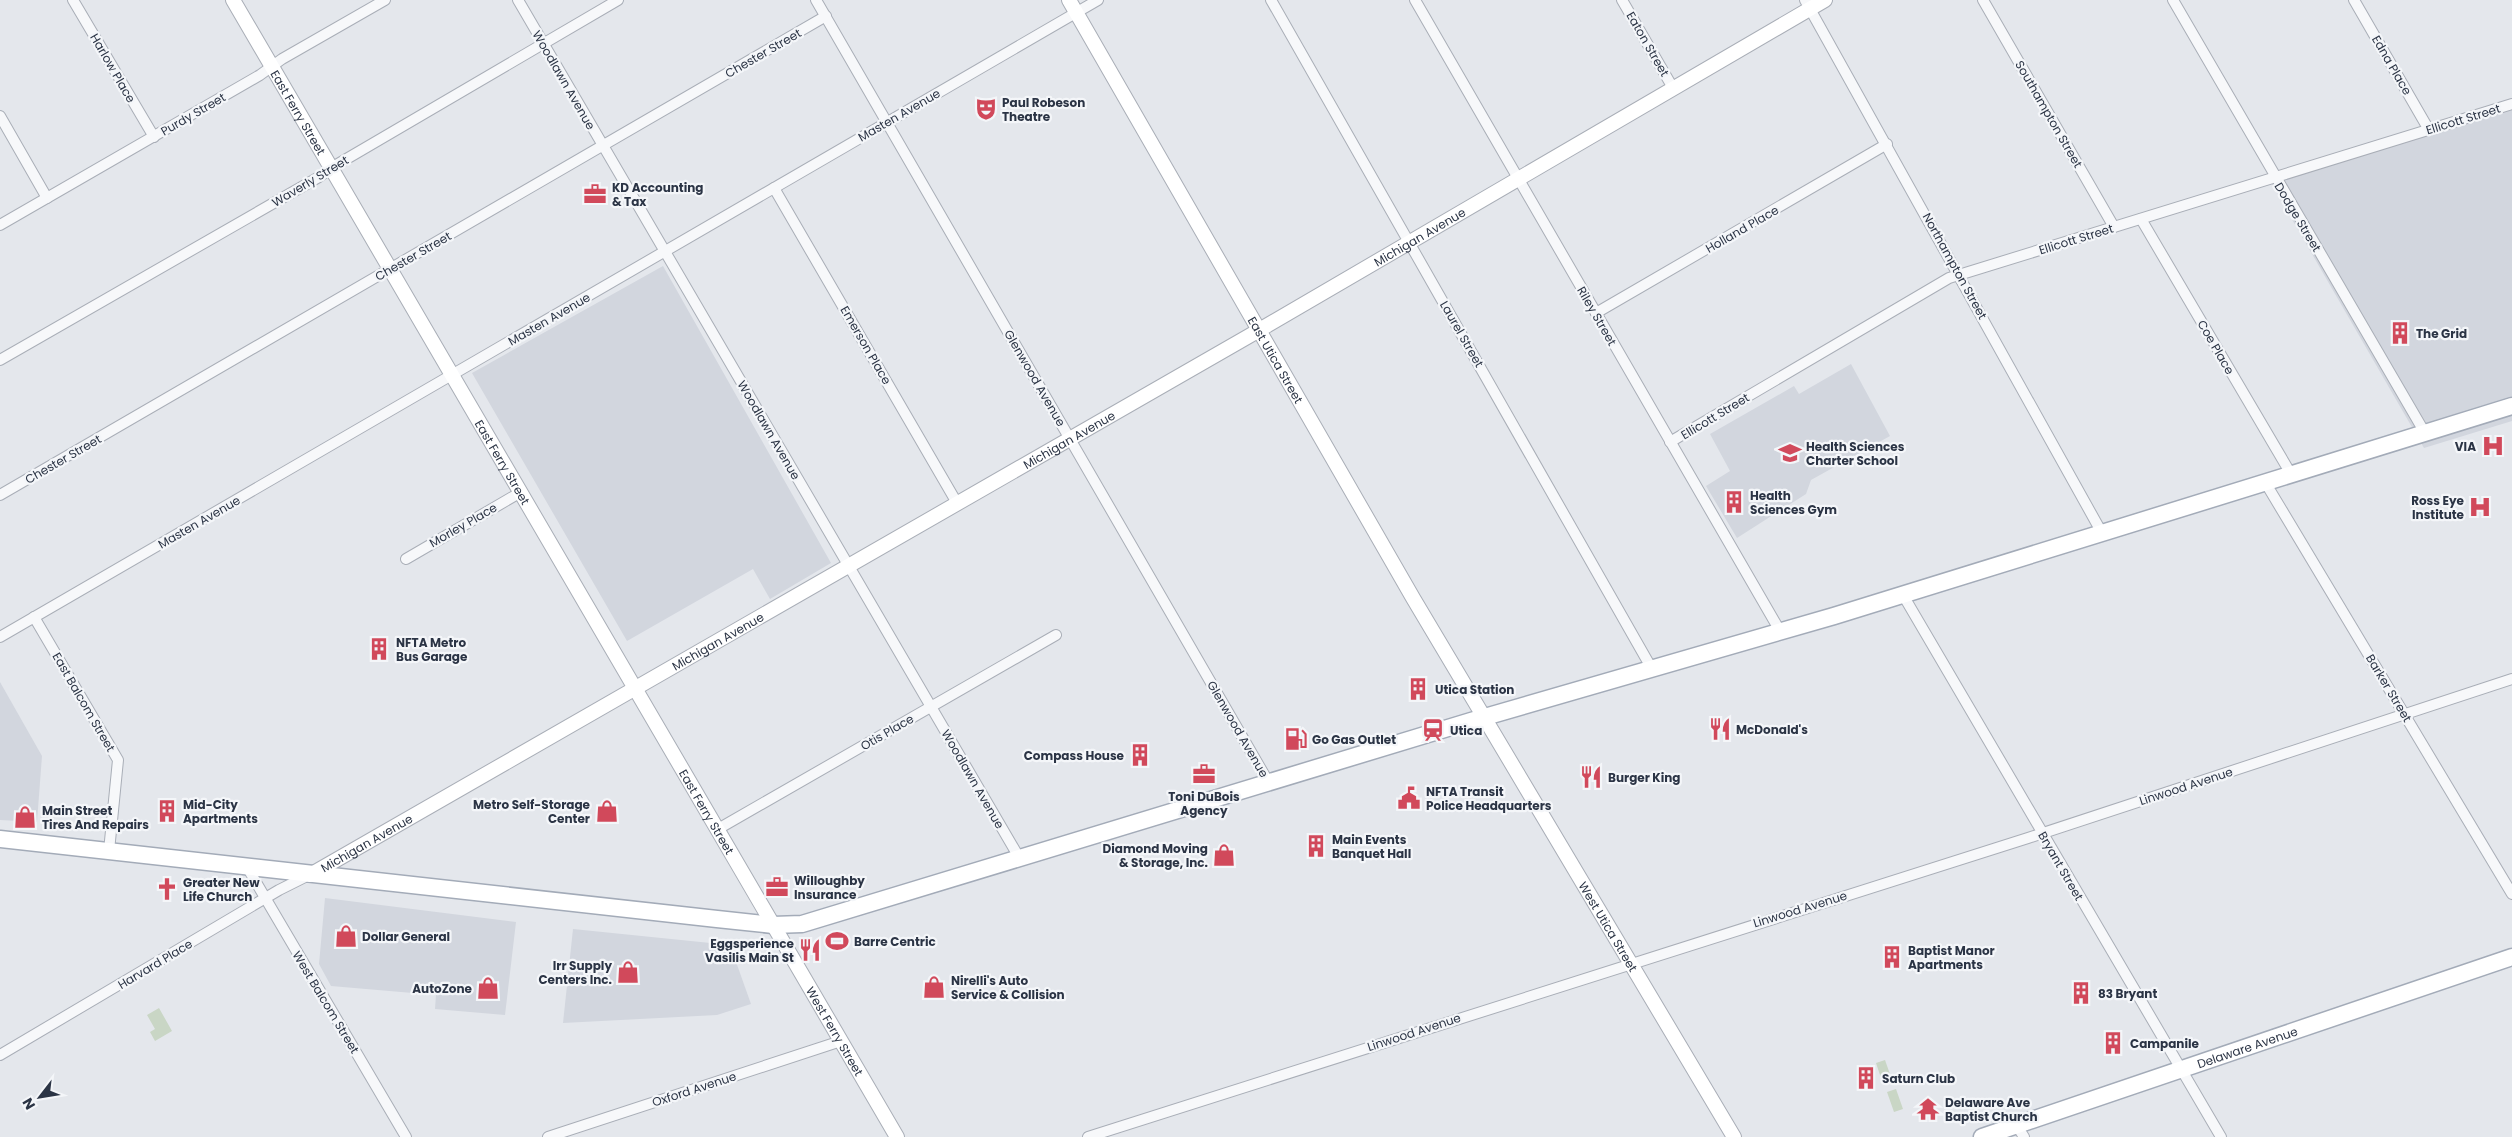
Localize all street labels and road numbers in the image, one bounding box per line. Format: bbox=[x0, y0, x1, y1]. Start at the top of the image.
street label: Eaton Street bbox=[1623, 8, 1673, 80]
street label: Chester Street bbox=[722, 24, 804, 82]
street label: Woodlawn Avenue bbox=[529, 27, 599, 133]
street label: Harlow Place bbox=[86, 30, 140, 106]
street label: Edna Place bbox=[2368, 32, 2416, 98]
street label: Southampton Street bbox=[2011, 57, 2087, 171]
street label: East Ferry Street bbox=[267, 67, 330, 158]
street label: Masten Avenue bbox=[855, 85, 943, 145]
street label: Purdy Street bbox=[157, 89, 229, 139]
street label: Ellicott Street bbox=[2424, 100, 2502, 138]
street label: Waverly Street bbox=[269, 151, 351, 211]
street label: Dodge Street bbox=[2271, 179, 2325, 255]
street label: Holland Place bbox=[1702, 201, 1782, 257]
street label: Michigan Avenue bbox=[1370, 203, 1468, 270]
street label: Northampton Street bbox=[1919, 210, 1991, 322]
street label: Ellicott Street bbox=[2037, 220, 2115, 258]
street label: Chester Street bbox=[372, 227, 454, 285]
street label: Riley Street bbox=[1573, 283, 1621, 349]
street label: Masten Avenue bbox=[505, 289, 593, 349]
street label: Laurel Street bbox=[1436, 298, 1488, 370]
street label: Emerson Place bbox=[837, 303, 895, 387]
street label: East Utica Street bbox=[1244, 313, 1308, 406]
street label: Coe Place bbox=[2194, 317, 2238, 377]
street label: Glenwood Avenue bbox=[1000, 327, 1070, 429]
street label: Woodlawn Avenue bbox=[734, 377, 804, 483]
street label: Ellicott Street bbox=[1678, 389, 1752, 443]
street label: Michigan Avenue bbox=[1020, 406, 1118, 473]
street label: East Ferry Street bbox=[471, 416, 534, 508]
street label: Chester Street bbox=[22, 430, 104, 488]
street label: Masten Avenue bbox=[155, 492, 243, 552]
street label: Morley Place bbox=[426, 499, 500, 551]
street label: Michigan Avenue bbox=[669, 608, 767, 674]
street label: East Balcom Street bbox=[49, 649, 119, 755]
street label: Barker Street bbox=[2362, 651, 2416, 725]
street label: Glenwood Avenue bbox=[1203, 678, 1273, 780]
street label: Otis Place bbox=[857, 710, 917, 754]
street label: Woodlawn Avenue bbox=[938, 726, 1008, 832]
street label: Linwood Avenue bbox=[2137, 763, 2235, 809]
street label: East Ferry Street bbox=[676, 766, 739, 857]
street label: Michigan Avenue bbox=[317, 810, 415, 876]
street label: Bryant Street bbox=[2034, 828, 2088, 904]
street label: West Utica Street bbox=[1575, 878, 1642, 975]
street label: Linwood Avenue bbox=[1751, 887, 1849, 931]
street label: Harvard Place bbox=[115, 935, 195, 993]
street label: West Balcom Street bbox=[289, 947, 363, 1057]
street label: West Ferry Street bbox=[802, 983, 868, 1079]
street label: Linwood Avenue bbox=[1365, 1009, 1463, 1055]
street label: Delaware Avenue bbox=[2195, 1022, 2300, 1072]
street label: Oxford Avenue bbox=[650, 1067, 738, 1111]

